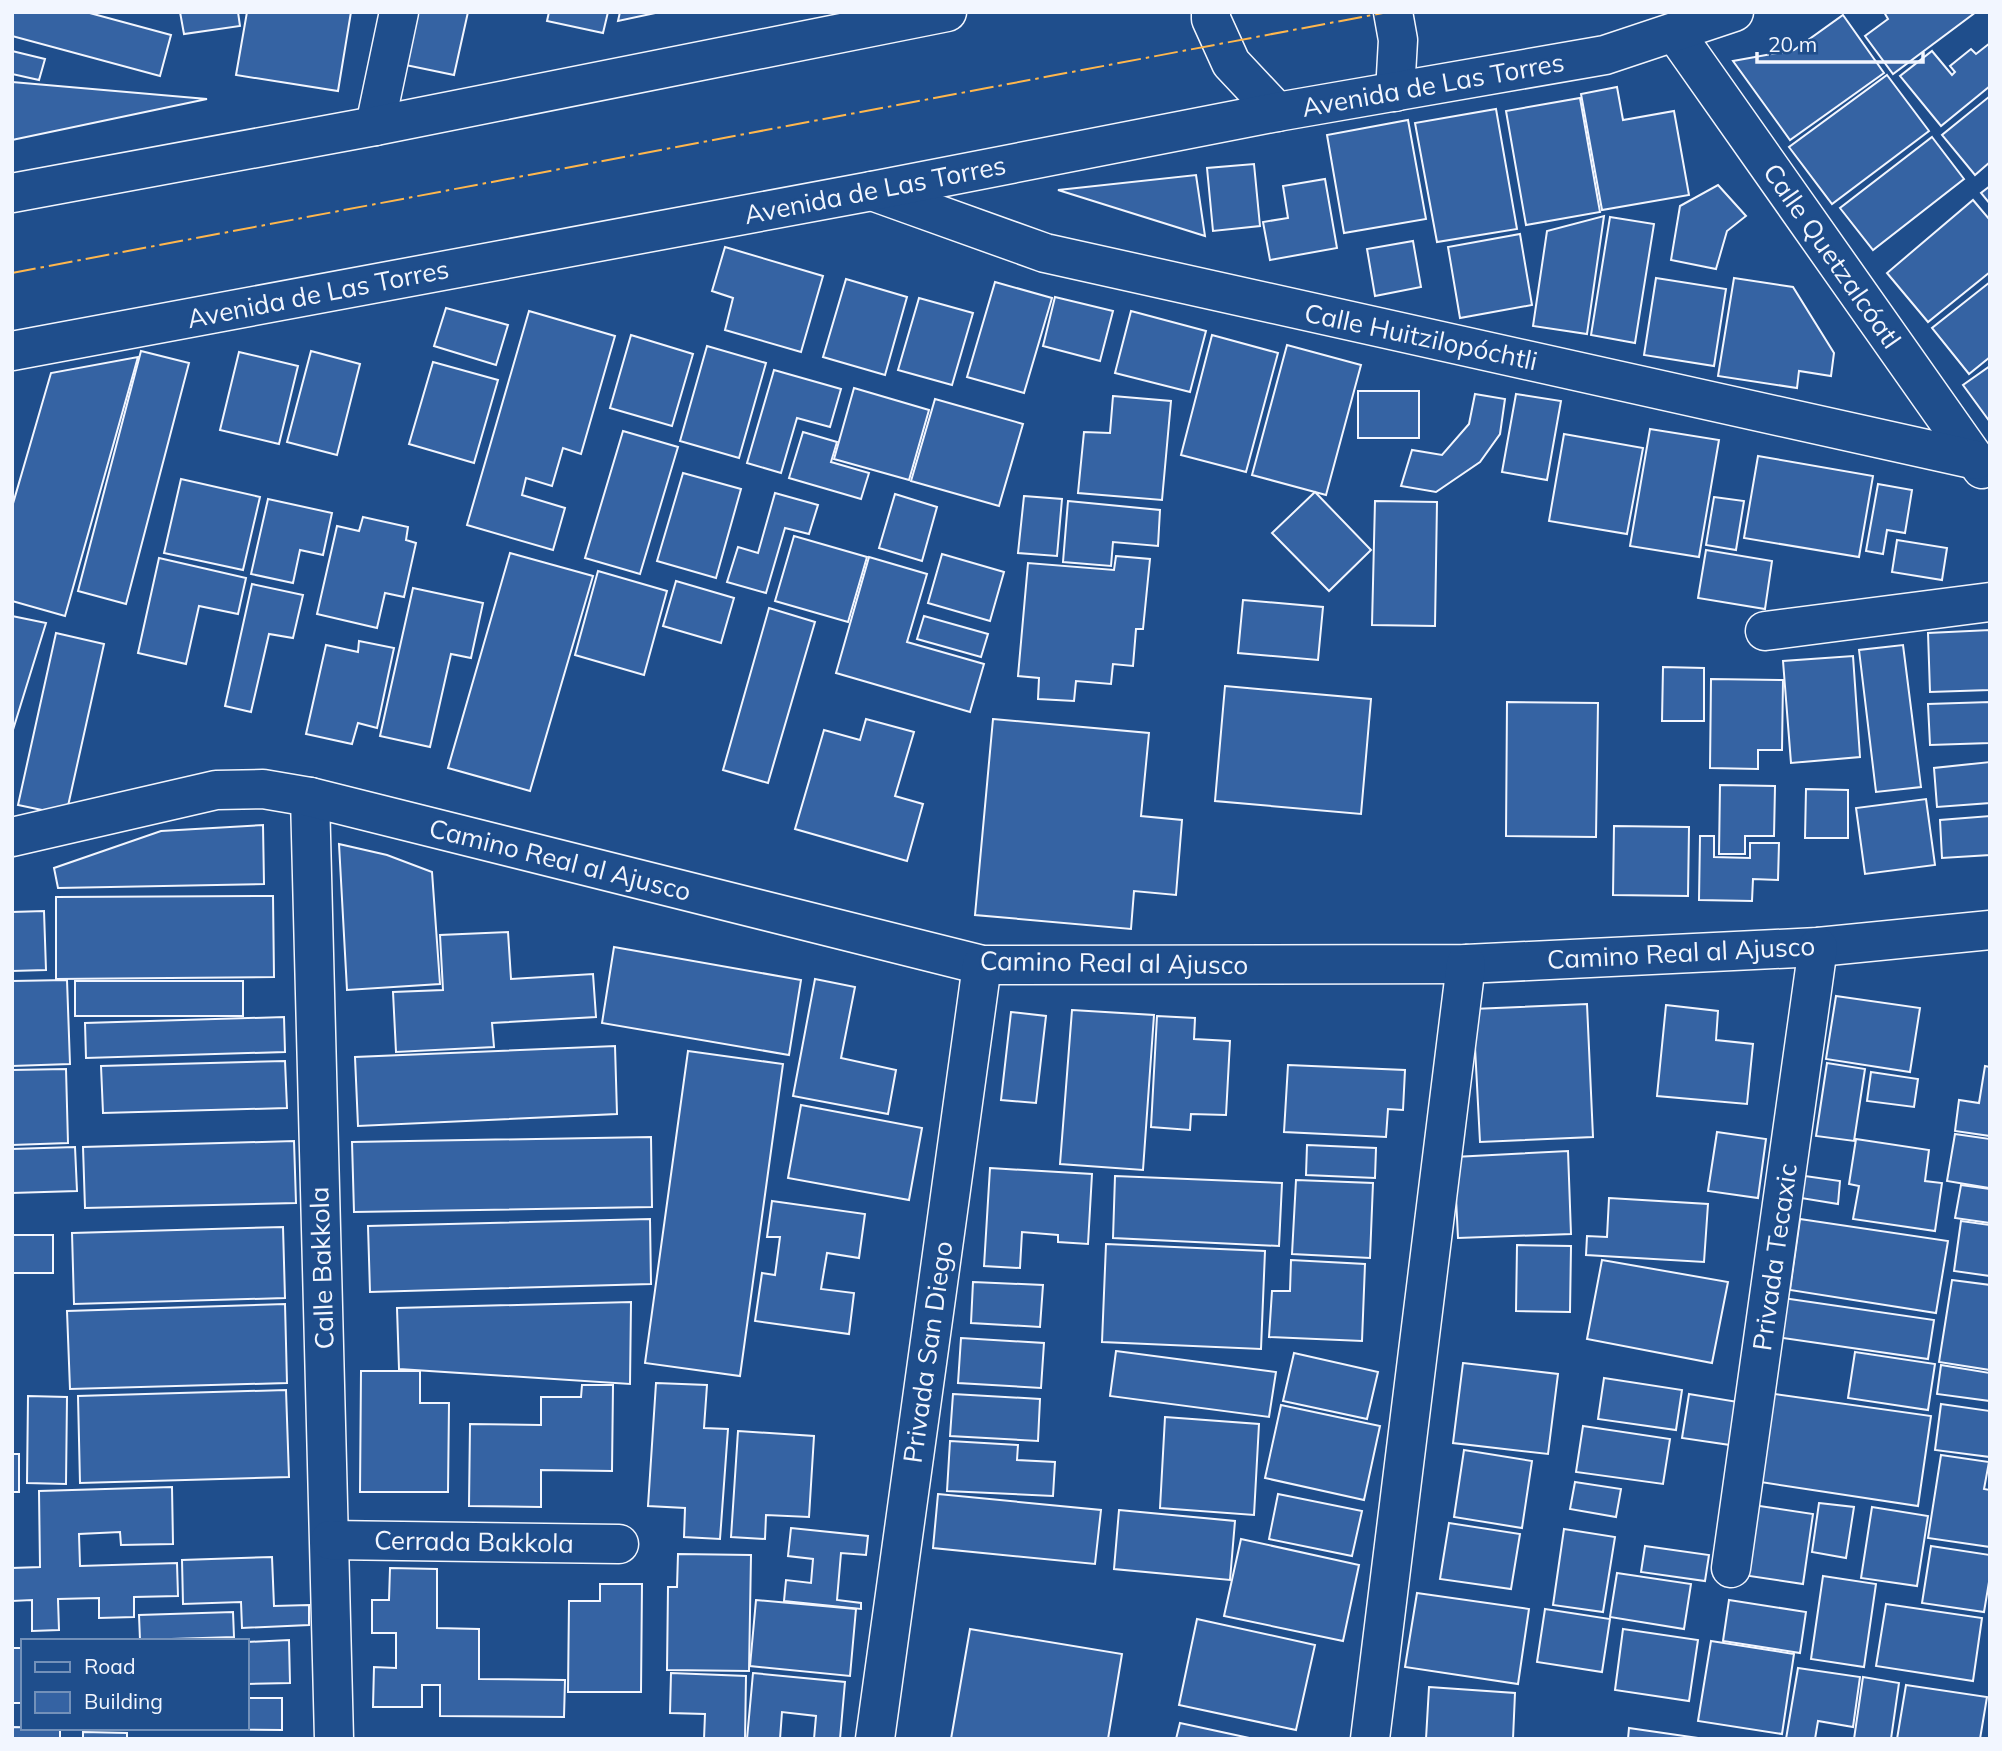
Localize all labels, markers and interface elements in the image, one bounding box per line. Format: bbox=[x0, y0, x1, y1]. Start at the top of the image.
scale bar bbox=[1757, 21, 1923, 65]
text: 20 m bbox=[1768, 31, 1817, 57]
street label: Avenida de Las Torres bbox=[1299, 45, 1567, 124]
street label: Avenida de Las Torres bbox=[741, 148, 1009, 231]
street label: Calle Quetzalcóatl bbox=[1756, 157, 1908, 354]
street label: Avenida de Las Torres bbox=[184, 252, 452, 335]
street label: Calle Huitzilopóchtli bbox=[1302, 296, 1541, 377]
street label: Camino Real al Ajusco bbox=[426, 811, 694, 908]
street label: Camino Real al Ajusco bbox=[1546, 929, 1816, 976]
street label: Camino Real al Ajusco bbox=[979, 944, 1249, 981]
street label: Privada Tecaxic bbox=[1745, 1161, 1804, 1353]
street label: Calle Bakkola bbox=[302, 1186, 341, 1350]
street label: Privada San Diego bbox=[896, 1239, 959, 1465]
street label: Cerrada Bakkola bbox=[374, 1523, 574, 1560]
legend bbox=[21, 1639, 248, 1730]
text: Road bbox=[84, 1653, 135, 1679]
text: Building bbox=[84, 1688, 163, 1714]

